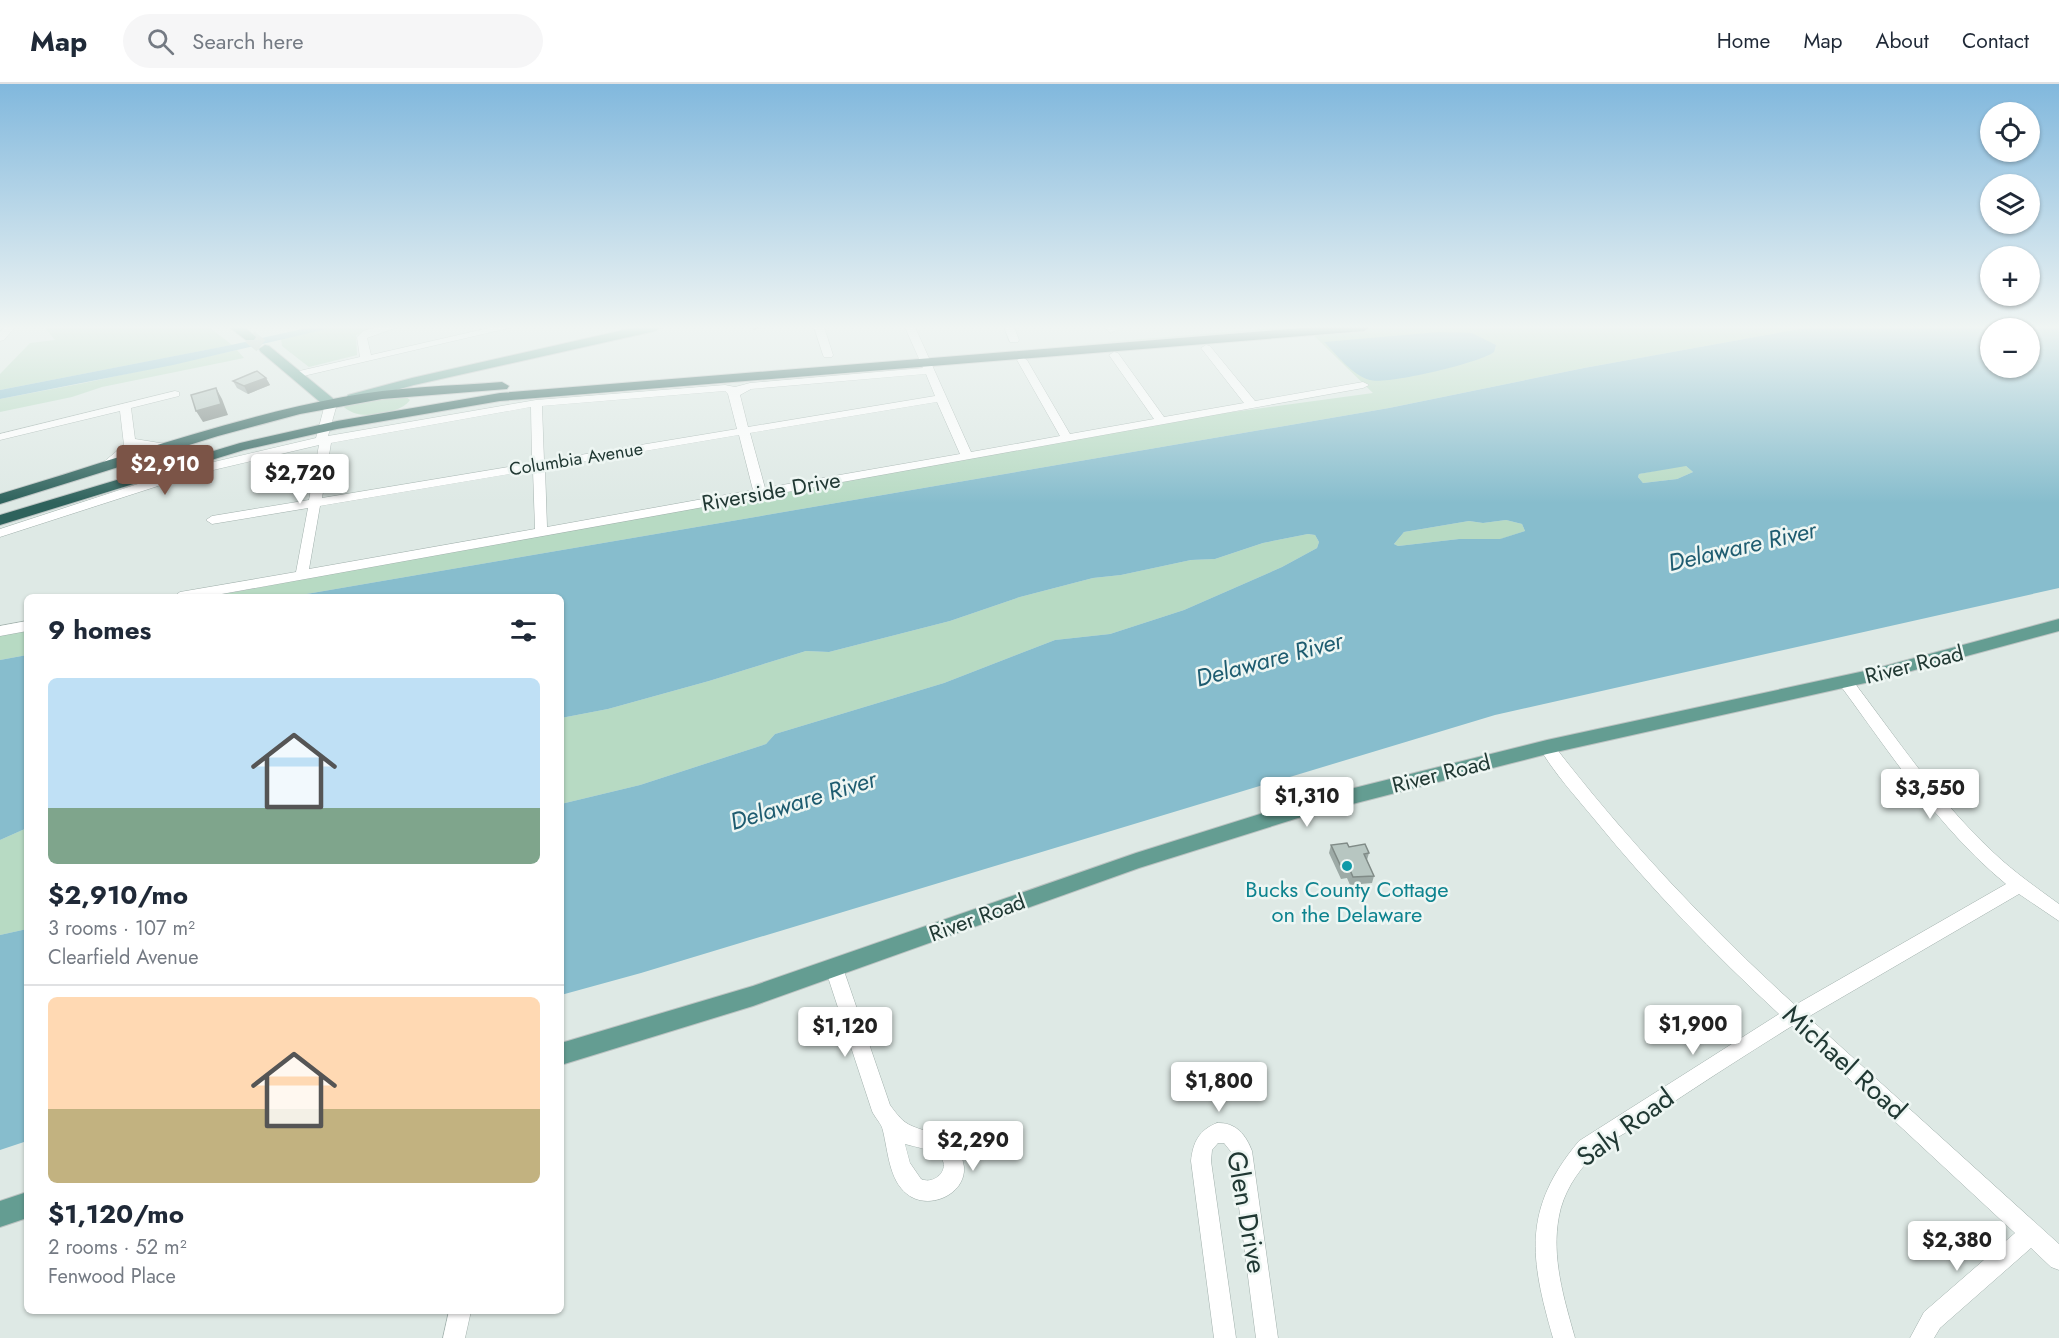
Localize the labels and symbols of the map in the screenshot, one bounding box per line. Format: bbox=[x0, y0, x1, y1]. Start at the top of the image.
street label: Columbia Avenue bbox=[507, 436, 645, 482]
pin: $2,910 bbox=[116, 445, 214, 496]
pin: $2,720 bbox=[251, 454, 349, 505]
street label: Riverside Drive bbox=[699, 463, 843, 519]
water label: Delaware River bbox=[1664, 511, 1822, 580]
water label: Delaware River bbox=[1191, 622, 1349, 695]
street label: River Road bbox=[1861, 636, 1967, 692]
street label: River Road bbox=[1388, 745, 1494, 801]
water label: Delaware River bbox=[726, 761, 882, 839]
pin: $3,550 bbox=[1881, 769, 1979, 820]
pin: $1,310 bbox=[1258, 777, 1356, 828]
marker: Bucks County Cottage on the Delaware bbox=[1340, 859, 1354, 873]
place label: Bucks County Cottage on the Delaware bbox=[1245, 873, 1449, 930]
street label: River Road bbox=[924, 885, 1030, 949]
street label: Michael Road bbox=[1774, 996, 1916, 1128]
pin: $1,900 bbox=[1644, 1005, 1742, 1056]
pin: $1,120 bbox=[796, 1007, 894, 1058]
pin: $1,800 bbox=[1170, 1062, 1268, 1113]
street label: Saly Road bbox=[1568, 1078, 1682, 1176]
pin: $2,290 bbox=[924, 1121, 1022, 1172]
street label: Glen Drive bbox=[1217, 1148, 1277, 1276]
pin: $2,380 bbox=[1908, 1221, 2006, 1272]

